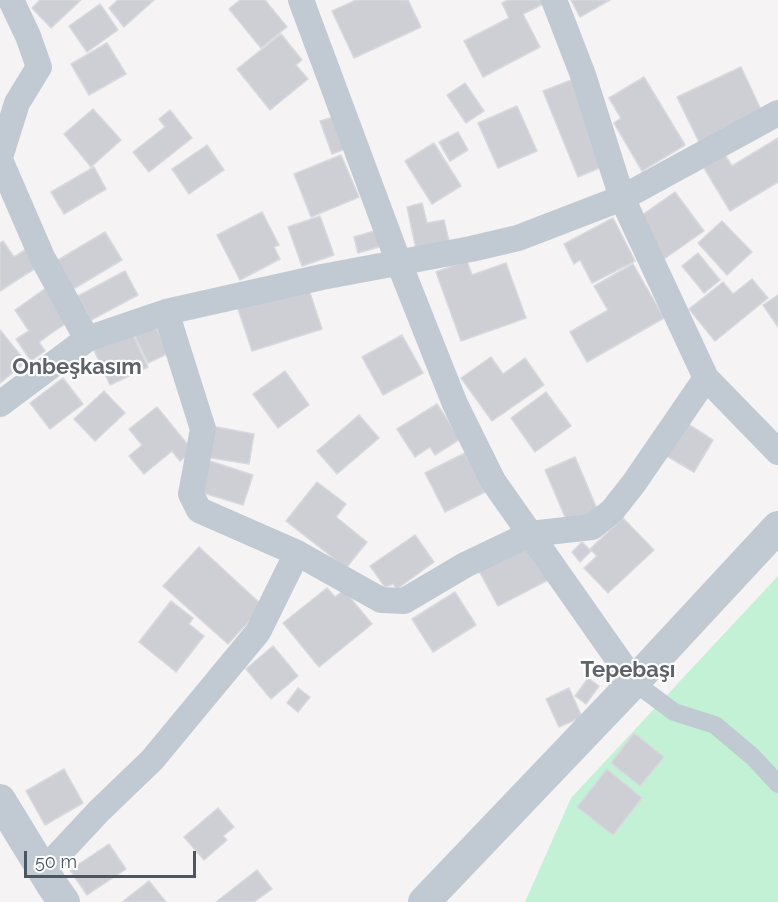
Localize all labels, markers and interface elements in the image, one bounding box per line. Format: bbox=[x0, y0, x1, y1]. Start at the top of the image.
district label: Onbeşkasım bbox=[12, 354, 142, 380]
district label: Tepebaşı bbox=[581, 657, 675, 683]
scale bar bbox=[27, 839, 200, 877]
text: 50 m bbox=[35, 851, 77, 872]

